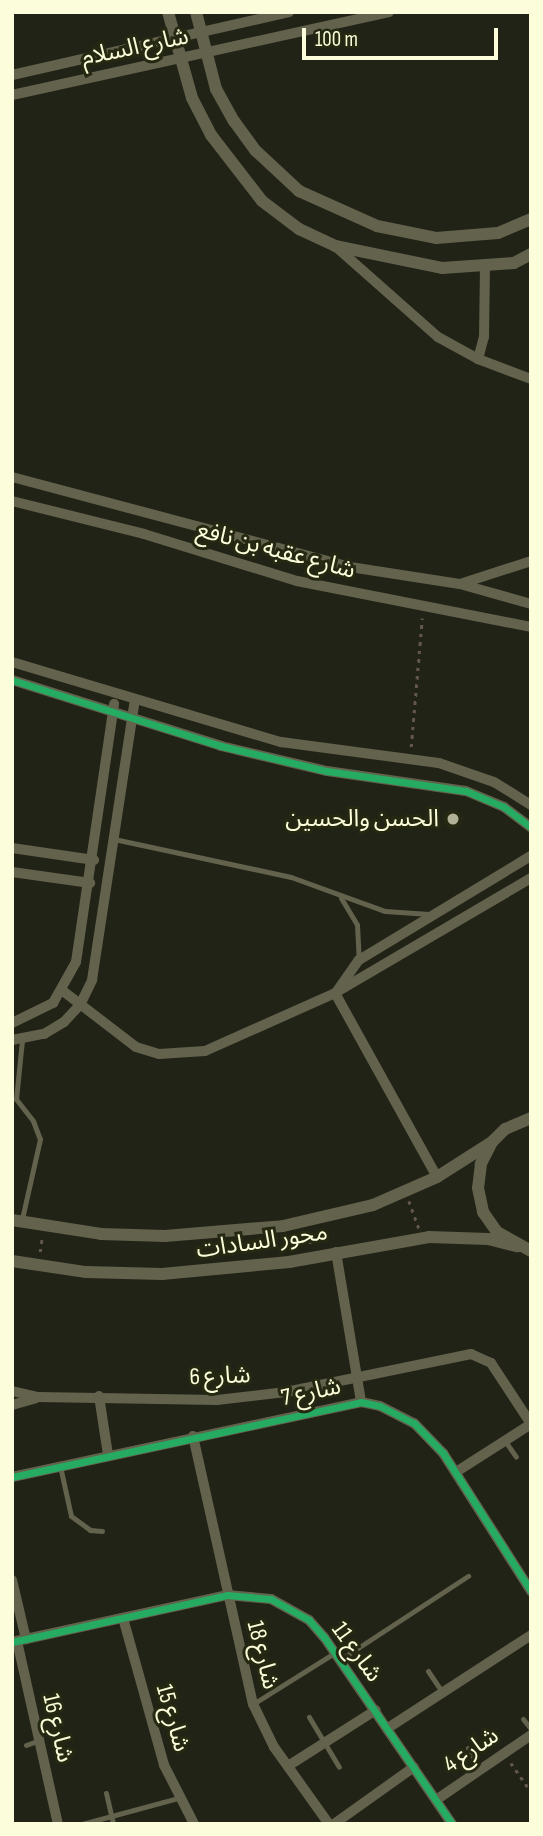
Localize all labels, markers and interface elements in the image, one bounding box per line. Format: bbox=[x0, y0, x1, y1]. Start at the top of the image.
scale bar bbox=[305, 14, 501, 58]
street label: شارع السلام bbox=[79, 22, 191, 72]
text: 100 m bbox=[315, 27, 358, 52]
street label: شارع عقبه بن نافع bbox=[194, 515, 358, 585]
place label: الحسن والحسين bbox=[285, 805, 439, 833]
marker: الحسن والحسين bbox=[445, 811, 461, 827]
street label: محور السادات bbox=[195, 1218, 329, 1264]
street label: شارع 6 bbox=[189, 1361, 251, 1391]
street label: شارع 7 bbox=[279, 1372, 343, 1412]
street label: شارع 11 bbox=[326, 1616, 388, 1688]
street label: شارع 18 bbox=[241, 1618, 285, 1692]
street label: شارع 15 bbox=[150, 1681, 196, 1755]
street label: شارع 16 bbox=[36, 1691, 80, 1765]
street label: شارع 4 bbox=[438, 1721, 504, 1779]

